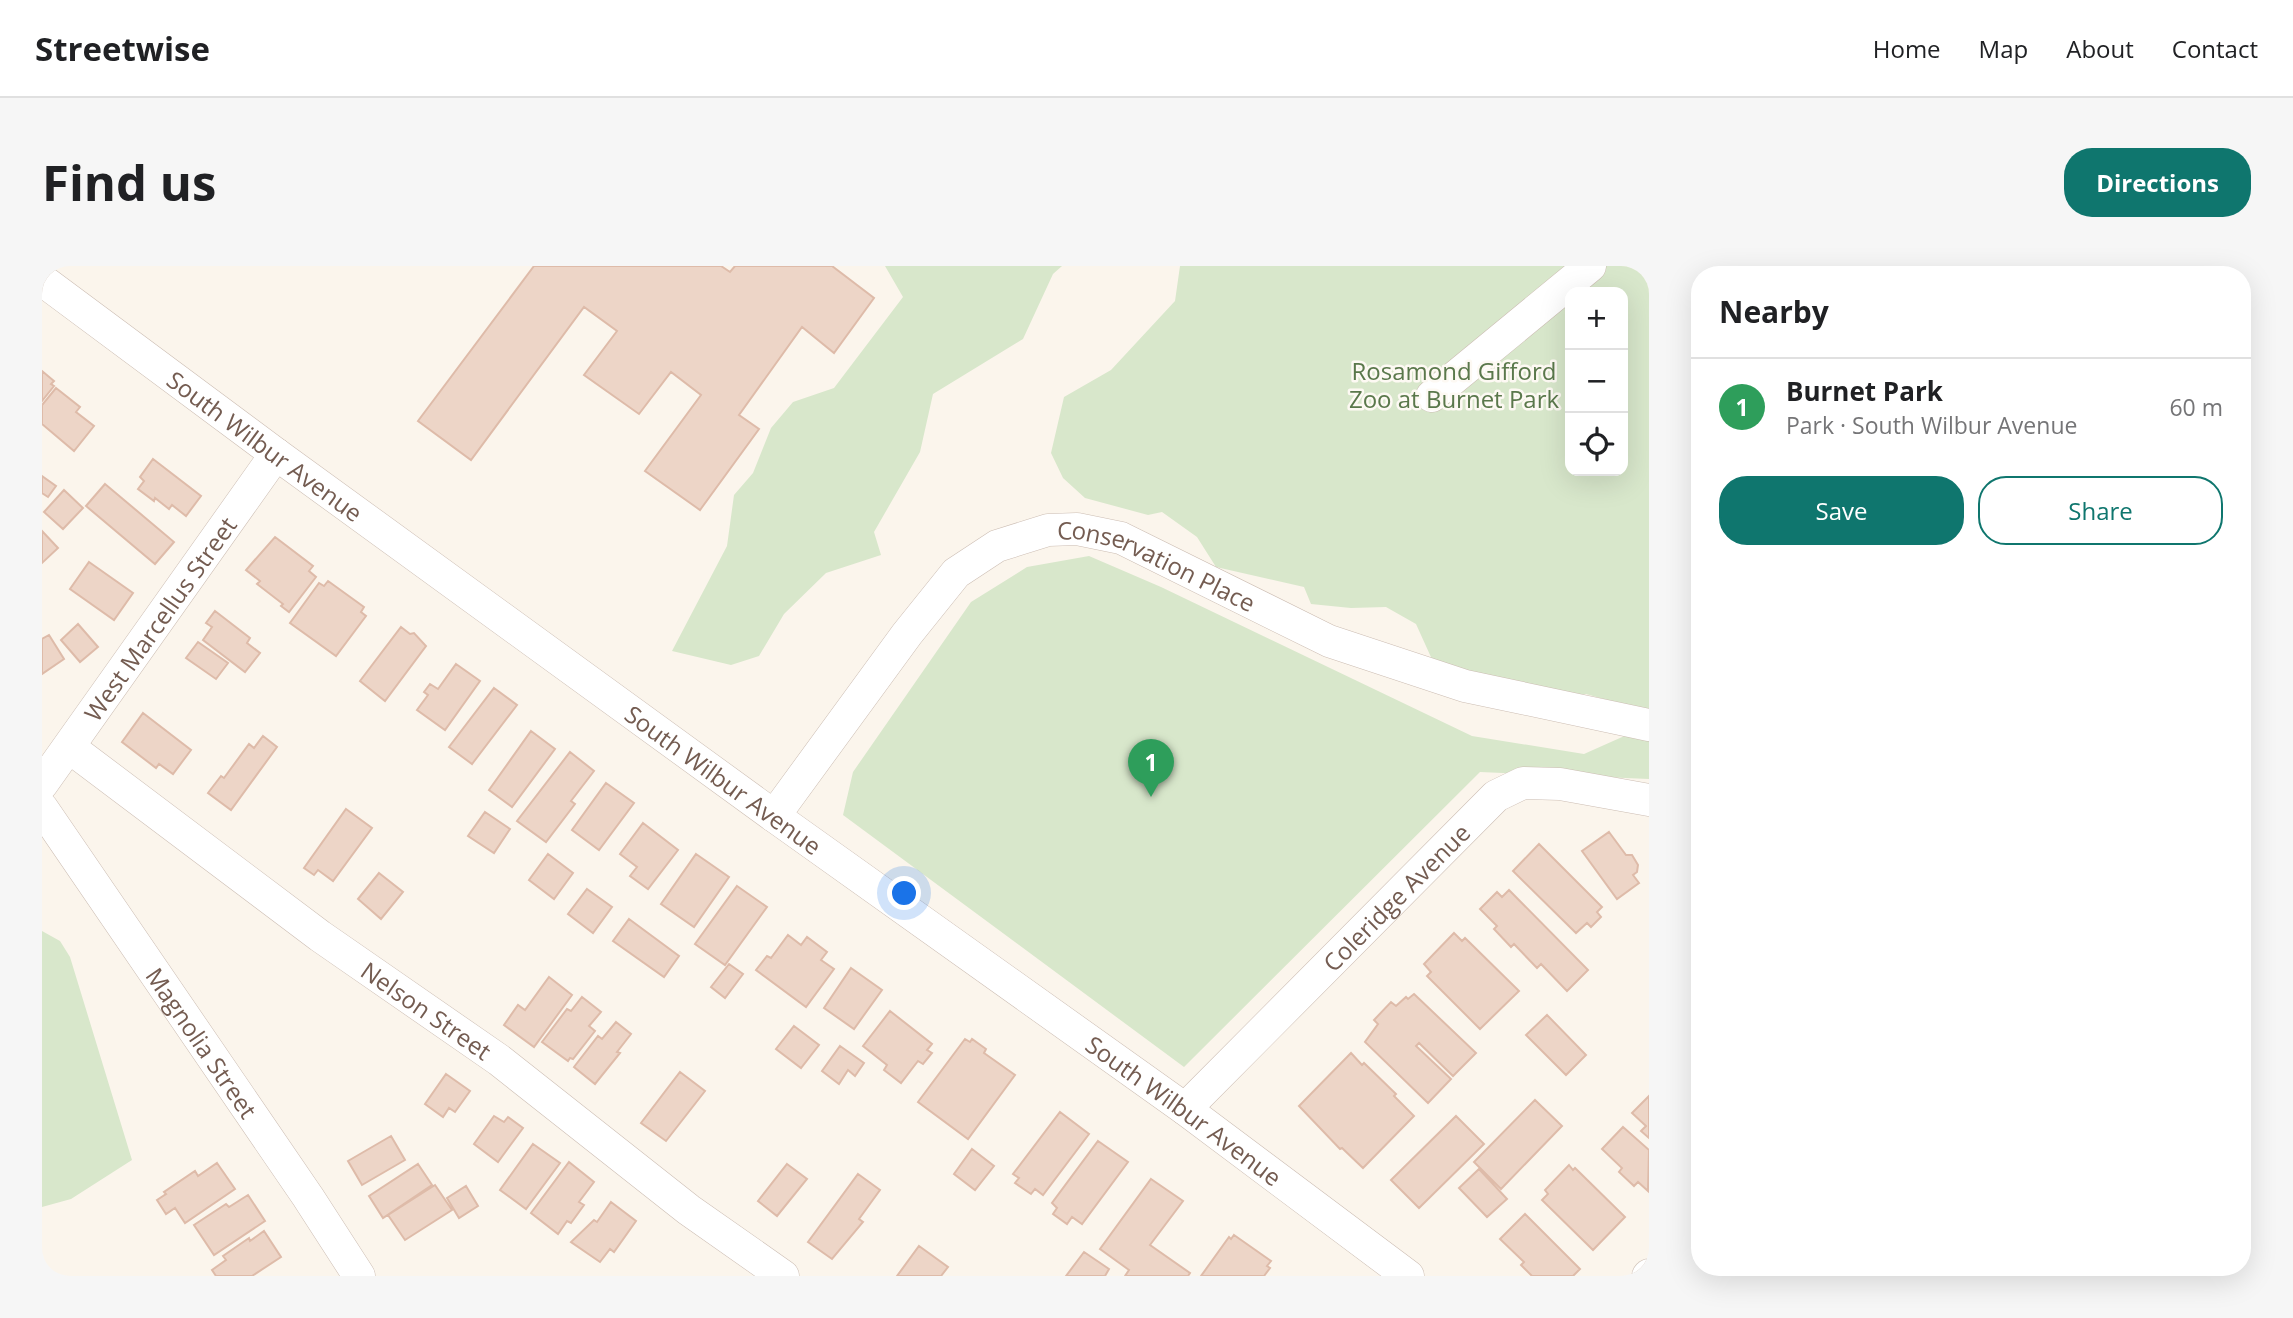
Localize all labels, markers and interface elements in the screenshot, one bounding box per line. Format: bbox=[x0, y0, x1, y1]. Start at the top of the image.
text: Streetwise bbox=[35, 26, 210, 71]
text: Home bbox=[1873, 32, 1941, 65]
text: Map bbox=[1979, 32, 2028, 65]
text: About bbox=[2066, 32, 2134, 65]
text: Contact bbox=[2172, 32, 2258, 65]
button: Directions bbox=[2064, 148, 2251, 217]
text: Find us bbox=[42, 149, 216, 215]
map controls bbox=[1565, 287, 1628, 476]
button: + bbox=[1565, 287, 1628, 350]
text: Nearby bbox=[1719, 291, 1829, 332]
button: − bbox=[1565, 350, 1628, 413]
park label: Rosamond Gifford Zoo at Burnet Park bbox=[1349, 354, 1559, 415]
street label: South Wilbur Avenue bbox=[161, 362, 370, 528]
text: Burnet Park bbox=[1786, 373, 1943, 409]
text: 1 bbox=[1735, 391, 1749, 423]
text: 60 m bbox=[2169, 391, 2223, 423]
text: Park · South Wilbur Avenue bbox=[1786, 409, 2077, 441]
button: locate bbox=[1565, 413, 1628, 476]
button: Save bbox=[1719, 476, 1964, 545]
button: Share bbox=[1978, 476, 2223, 545]
street label: West Marcellus Street bbox=[76, 510, 243, 727]
street label: Conservation Place bbox=[1057, 512, 1261, 619]
street label: South Wilbur Avenue bbox=[619, 697, 829, 862]
pin: 1 bbox=[1128, 739, 1174, 797]
street label: Coleridge Avenue bbox=[1315, 816, 1477, 978]
your location bbox=[887, 876, 921, 910]
street label: Nelson Street bbox=[355, 953, 498, 1067]
street label: Magnolia Street bbox=[139, 961, 266, 1124]
street label: South Wilbur Avenue bbox=[1080, 1027, 1289, 1193]

